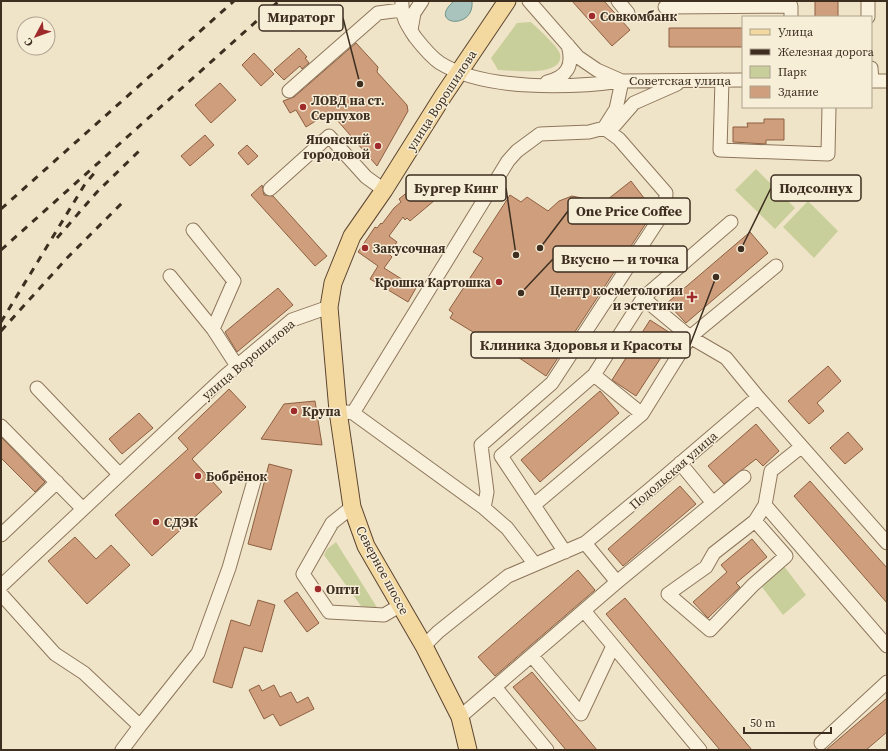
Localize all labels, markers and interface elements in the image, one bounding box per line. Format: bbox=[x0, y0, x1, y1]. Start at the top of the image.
callout: Мираторг bbox=[259, 5, 343, 31]
text: Мираторг bbox=[267, 7, 335, 27]
place label: Совкомбанк bbox=[600, 8, 677, 25]
marker: Совкомбанк bbox=[587, 11, 597, 21]
north arrow bbox=[16, 16, 56, 56]
legend bbox=[742, 16, 872, 108]
text: Улица bbox=[778, 24, 814, 40]
text: С bbox=[21, 35, 37, 50]
text: Железная дорога bbox=[778, 44, 875, 60]
street label: улица Ворошилова bbox=[402, 46, 481, 154]
text: Парк bbox=[778, 64, 807, 80]
street label: Советская улица bbox=[629, 72, 731, 89]
text: Здание bbox=[778, 84, 819, 100]
place label: ЛОВД на ст. Серпухов bbox=[311, 92, 385, 124]
marker: ЛОВД на ст. Серпухов bbox=[298, 102, 308, 112]
place label: Японский городовой bbox=[303, 131, 370, 163]
marker: Японский городовой bbox=[373, 141, 383, 151]
callout: Бургер Кинг bbox=[406, 175, 506, 201]
callout: Подсолнух bbox=[771, 175, 861, 201]
text: Бургер Кинг bbox=[414, 178, 499, 198]
text: Подсолнух bbox=[779, 178, 853, 198]
callout: One Price Coffee bbox=[568, 198, 690, 224]
text: One Price Coffee bbox=[576, 201, 682, 221]
place label: Закусочная bbox=[373, 240, 446, 257]
marker: Закусочная bbox=[360, 243, 370, 253]
callout: Вкусно — и точка bbox=[553, 246, 687, 272]
text: Вкусно — и точка bbox=[561, 249, 679, 269]
place label: Крошка Картошка bbox=[375, 274, 491, 291]
marker: Крошка Картошка bbox=[494, 277, 504, 287]
place label: Центр косметологии и эстетики bbox=[550, 282, 683, 314]
marker: Центр косметологии и эстетики bbox=[686, 291, 698, 303]
street label: улица Ворошилова bbox=[198, 315, 299, 403]
callout: Клиника Здоровья и Красоты bbox=[471, 332, 690, 358]
text: Клиника Здоровья и Красоты bbox=[480, 335, 682, 355]
place label: Крупа bbox=[302, 403, 341, 420]
marker: Крупа bbox=[289, 406, 299, 416]
street label: Подольская улица bbox=[626, 427, 721, 513]
place label: Бобрёнок bbox=[206, 468, 267, 485]
marker: Бобрёнок bbox=[193, 471, 203, 481]
place label: СДЭК bbox=[164, 514, 199, 531]
marker: СДЭК bbox=[151, 517, 161, 527]
street label: Северное шоссе bbox=[352, 523, 413, 618]
place label: Опти bbox=[326, 581, 359, 598]
marker: Опти bbox=[313, 584, 323, 594]
scale bar bbox=[744, 709, 831, 735]
text: 50 m bbox=[750, 715, 776, 731]

